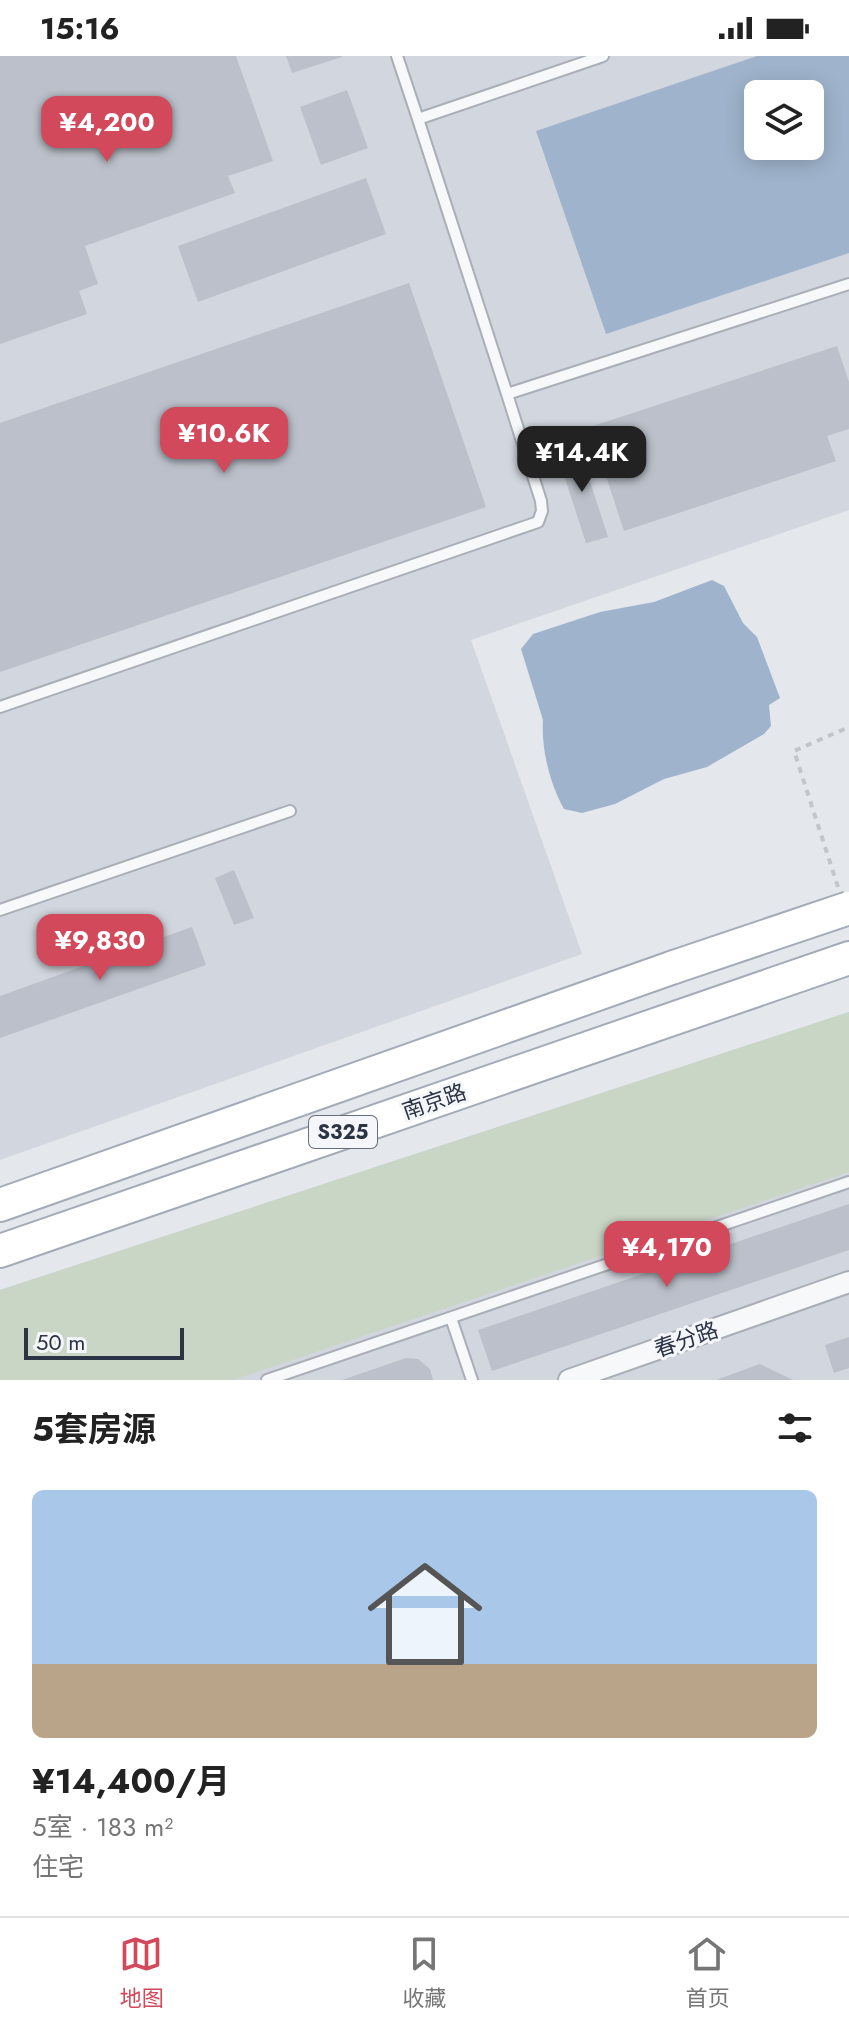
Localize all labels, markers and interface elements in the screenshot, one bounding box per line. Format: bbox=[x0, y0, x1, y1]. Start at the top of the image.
text: 15:16 bbox=[40, 7, 120, 50]
map controls bbox=[744, 80, 824, 160]
button: layers bbox=[744, 80, 824, 160]
pin: ¥4,200 bbox=[42, 96, 172, 164]
text: ¥4,200 bbox=[59, 103, 155, 141]
pin: ¥10.6K bbox=[159, 407, 289, 475]
text: ¥10.6K bbox=[178, 414, 270, 452]
pin: ¥14.4K bbox=[517, 426, 647, 494]
text: ¥14.4K bbox=[535, 433, 629, 471]
pin: ¥9,830 bbox=[35, 914, 165, 982]
text: ¥9,830 bbox=[54, 921, 146, 959]
street label: 南京路 bbox=[398, 1075, 470, 1127]
road number: S325 bbox=[309, 1116, 377, 1148]
pin: ¥4,170 bbox=[602, 1221, 732, 1289]
text: ¥4,170 bbox=[622, 1228, 712, 1266]
street label: 春分路 bbox=[650, 1313, 722, 1365]
scale bar bbox=[24, 1324, 184, 1360]
text: 50 m bbox=[36, 1326, 85, 1358]
text: 5套房源 bbox=[32, 1405, 156, 1454]
icon: filters bbox=[773, 1406, 817, 1450]
icon: home bbox=[353, 1542, 497, 1686]
text: ¥14,400/月 bbox=[32, 1757, 230, 1806]
text: 5室 · 183 m² bbox=[32, 1808, 173, 1846]
text: 住宅 bbox=[32, 1848, 84, 1886]
tab: 地图 bbox=[119, 1932, 164, 2014]
tab: 收藏 bbox=[402, 1932, 447, 2014]
tab: 首页 bbox=[685, 1932, 730, 2014]

